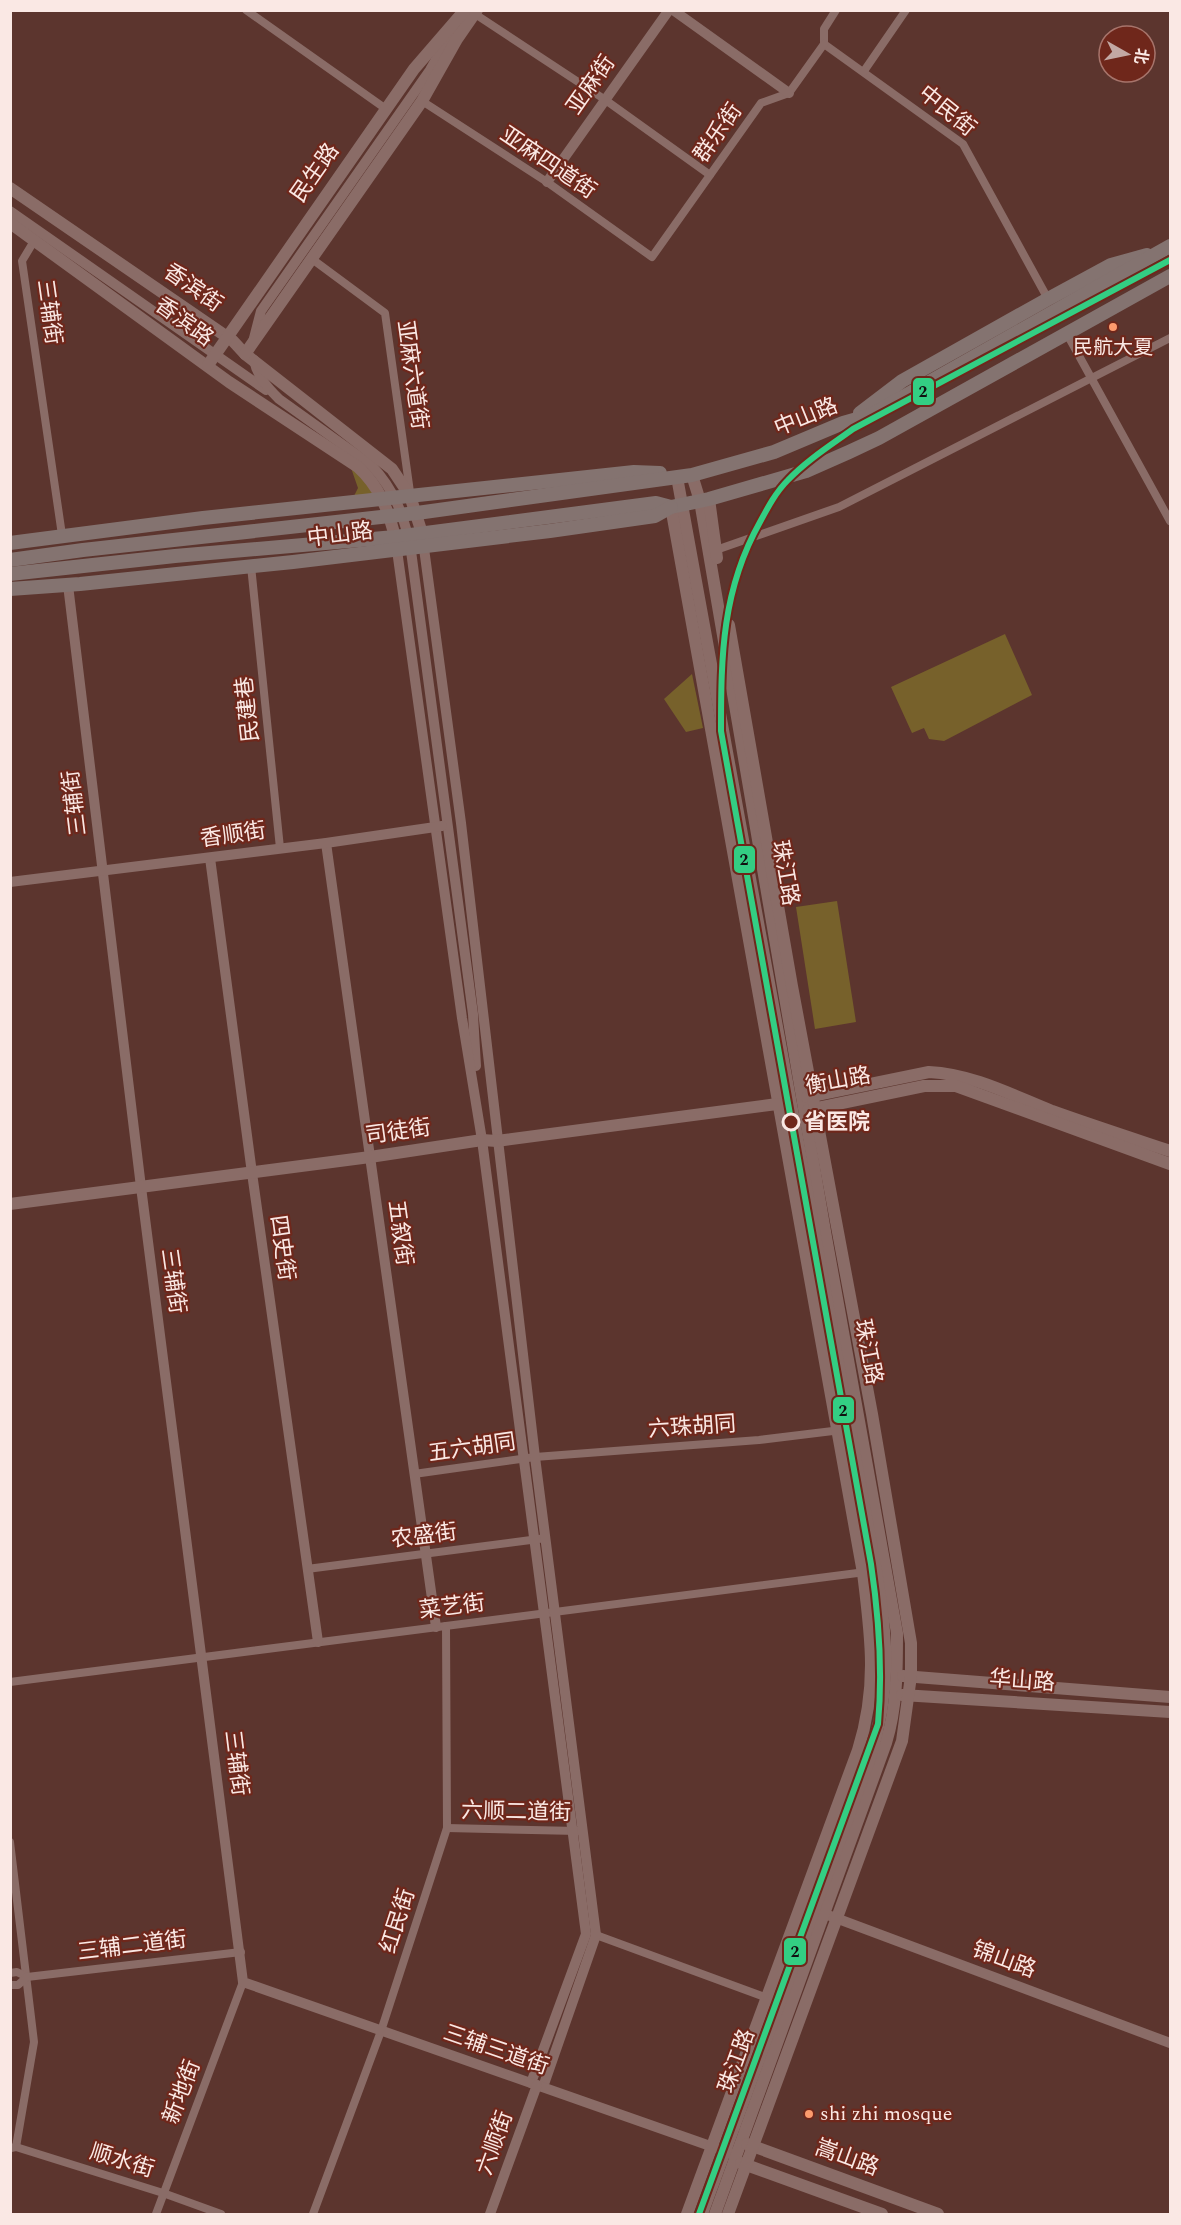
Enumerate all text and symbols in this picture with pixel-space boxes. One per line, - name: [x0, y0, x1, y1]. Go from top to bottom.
- north arrow: [1097, 24, 1157, 84]
- text: 北: [1128, 46, 1154, 66]
- street label: 亚麻街: [559, 48, 623, 122]
- street label: 中民街: [911, 77, 983, 145]
- street label: 群乐街: [686, 96, 750, 170]
- street label: 亚麻四道街: [493, 119, 603, 207]
- street label: 民生路: [283, 136, 347, 210]
- street label: 香滨街: [156, 256, 230, 320]
- street label: 三辅街: [28, 277, 70, 347]
- street label: 香滨路: [148, 289, 220, 355]
- street label: 亚麻六道街: [388, 318, 436, 432]
- marker: 民航大夏: [1107, 321, 1119, 333]
- place label: 民航大夏: [1073, 333, 1153, 363]
- line badge: 2: [912, 377, 935, 406]
- text: 2: [919, 380, 928, 404]
- street label: 中山路: [769, 389, 843, 445]
- street label: 中山路: [305, 515, 375, 555]
- street label: 民建巷: [228, 674, 268, 744]
- street label: 三辅街: [55, 768, 95, 838]
- street label: 香顺街: [198, 814, 268, 856]
- street label: 珠江路: [763, 838, 807, 908]
- line badge: 2: [733, 845, 756, 874]
- text: 2: [740, 848, 749, 872]
- street label: 衡山路: [803, 1059, 873, 1103]
- place label: 省医院: [804, 1106, 870, 1139]
- street label: 司徒街: [363, 1111, 433, 1153]
- marker: 省医院: [782, 1113, 800, 1131]
- street label: 五叙街: [379, 1198, 421, 1268]
- street label: 四史街: [261, 1213, 303, 1283]
- street label: 三辅街: [152, 1246, 194, 1316]
- street label: 珠江路: [846, 1316, 890, 1388]
- line badge: 2: [832, 1396, 855, 1424]
- text: 2: [839, 1399, 848, 1423]
- street label: 六珠胡同: [647, 1407, 737, 1447]
- street label: 五六胡同: [426, 1426, 518, 1470]
- street label: 农盛街: [389, 1516, 459, 1556]
- street label: 菜艺街: [417, 1587, 487, 1627]
- street label: 华山路: [988, 1662, 1056, 1700]
- street label: 三辅街: [216, 1728, 256, 1798]
- street label: 六顺二道街: [461, 1795, 571, 1829]
- street label: 红民街: [372, 1885, 424, 1957]
- street label: 三辅二道街: [75, 1923, 189, 1969]
- street label: 锦山路: [967, 1933, 1041, 1987]
- line badge: 2: [783, 1937, 807, 1966]
- text: 2: [791, 1940, 800, 1964]
- street label: 三辅三道街: [439, 2016, 553, 2084]
- street label: 珠江路: [710, 2024, 764, 2098]
- street label: 新地街: [155, 2055, 209, 2129]
- place label: shi zhi mosque: [820, 2099, 952, 2129]
- street label: 六顺街: [468, 2106, 522, 2180]
- marker: shi zhi mosque: [803, 2108, 815, 2120]
- street label: 嵩山路: [810, 2131, 884, 2185]
- street label: 顺水街: [86, 2136, 158, 2186]

